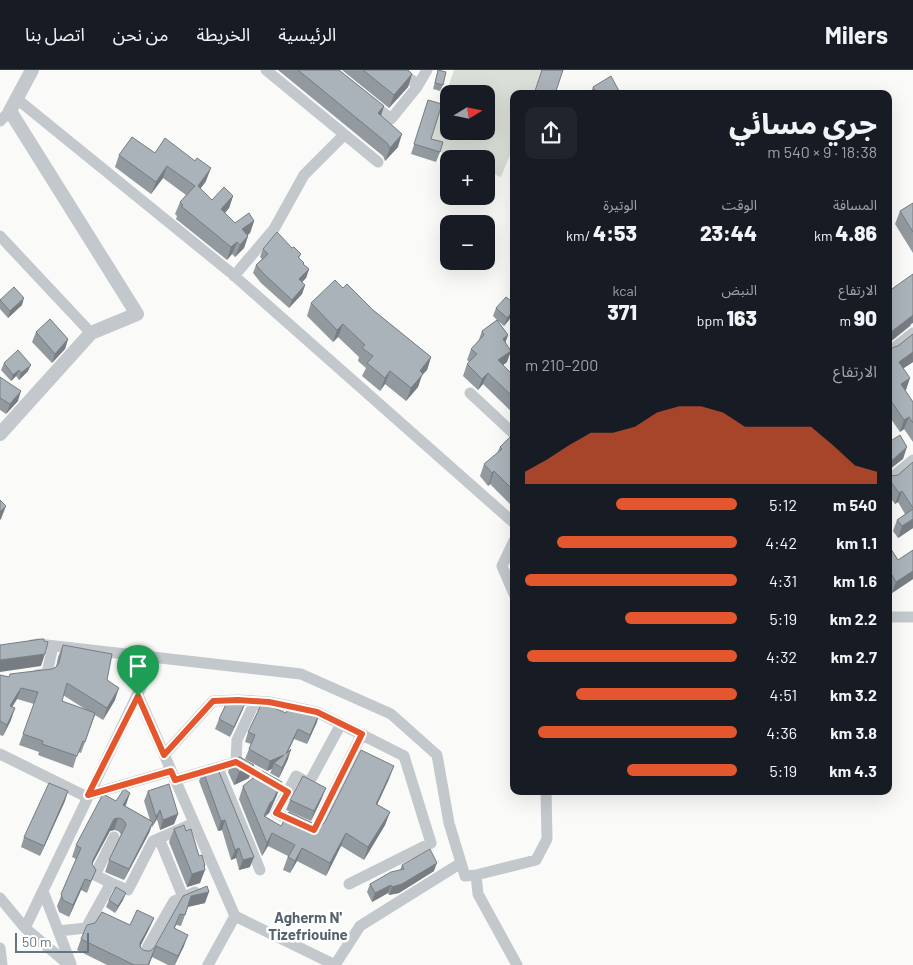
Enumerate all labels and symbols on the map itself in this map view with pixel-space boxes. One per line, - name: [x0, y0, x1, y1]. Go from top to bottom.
- north arrow: [440, 85, 495, 140]
- pin: [117, 645, 159, 696]
- district label: Agherm N' Tizefriouine: [268, 908, 348, 943]
- scale bar: [15, 930, 89, 953]

